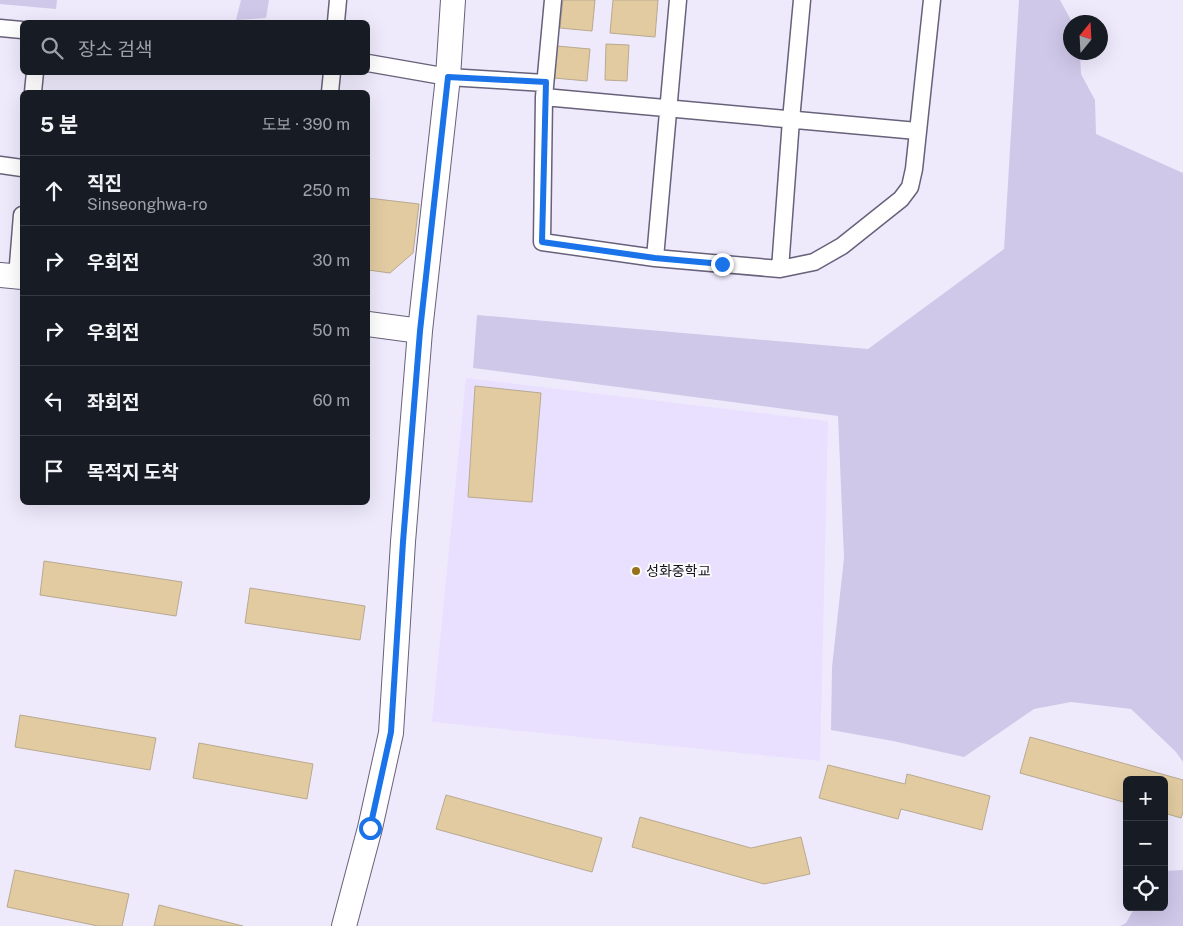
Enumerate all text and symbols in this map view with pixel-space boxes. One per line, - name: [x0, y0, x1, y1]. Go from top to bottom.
- north arrow: [1063, 15, 1108, 60]
- search box: [20, 20, 370, 75]
- icon: search: [38, 34, 66, 62]
- text: 장소 검색: [78, 38, 153, 60]
- text: 5 분: [40, 112, 78, 137]
- text: 도보 · 390 m: [262, 115, 350, 134]
- text: 직진: [87, 172, 122, 194]
- icon: ahead: [40, 177, 68, 205]
- text: 250 m: [303, 181, 350, 200]
- text: Sinseonghwa-ro: [87, 195, 208, 214]
- icon: right: [40, 247, 68, 275]
- text: 우회전: [87, 251, 139, 273]
- text: 30 m: [313, 251, 350, 270]
- route end: [711, 253, 734, 276]
- icon: right: [40, 317, 68, 345]
- text: 우회전: [87, 321, 139, 343]
- text: 50 m: [312, 321, 350, 340]
- icon: left: [40, 387, 68, 415]
- text: 좌회전: [87, 391, 139, 413]
- text: 60 m: [313, 391, 350, 410]
- icon: arrive: [40, 457, 68, 485]
- text: 목적지 도착: [87, 461, 179, 483]
- place label: 성화중학교: [646, 563, 711, 579]
- marker: 성화중학교: [630, 565, 642, 577]
- map controls: [1123, 776, 1168, 911]
- button: +: [1123, 776, 1168, 821]
- route start: [359, 817, 382, 840]
- button: −: [1123, 821, 1168, 866]
- button: locate: [1123, 866, 1168, 911]

